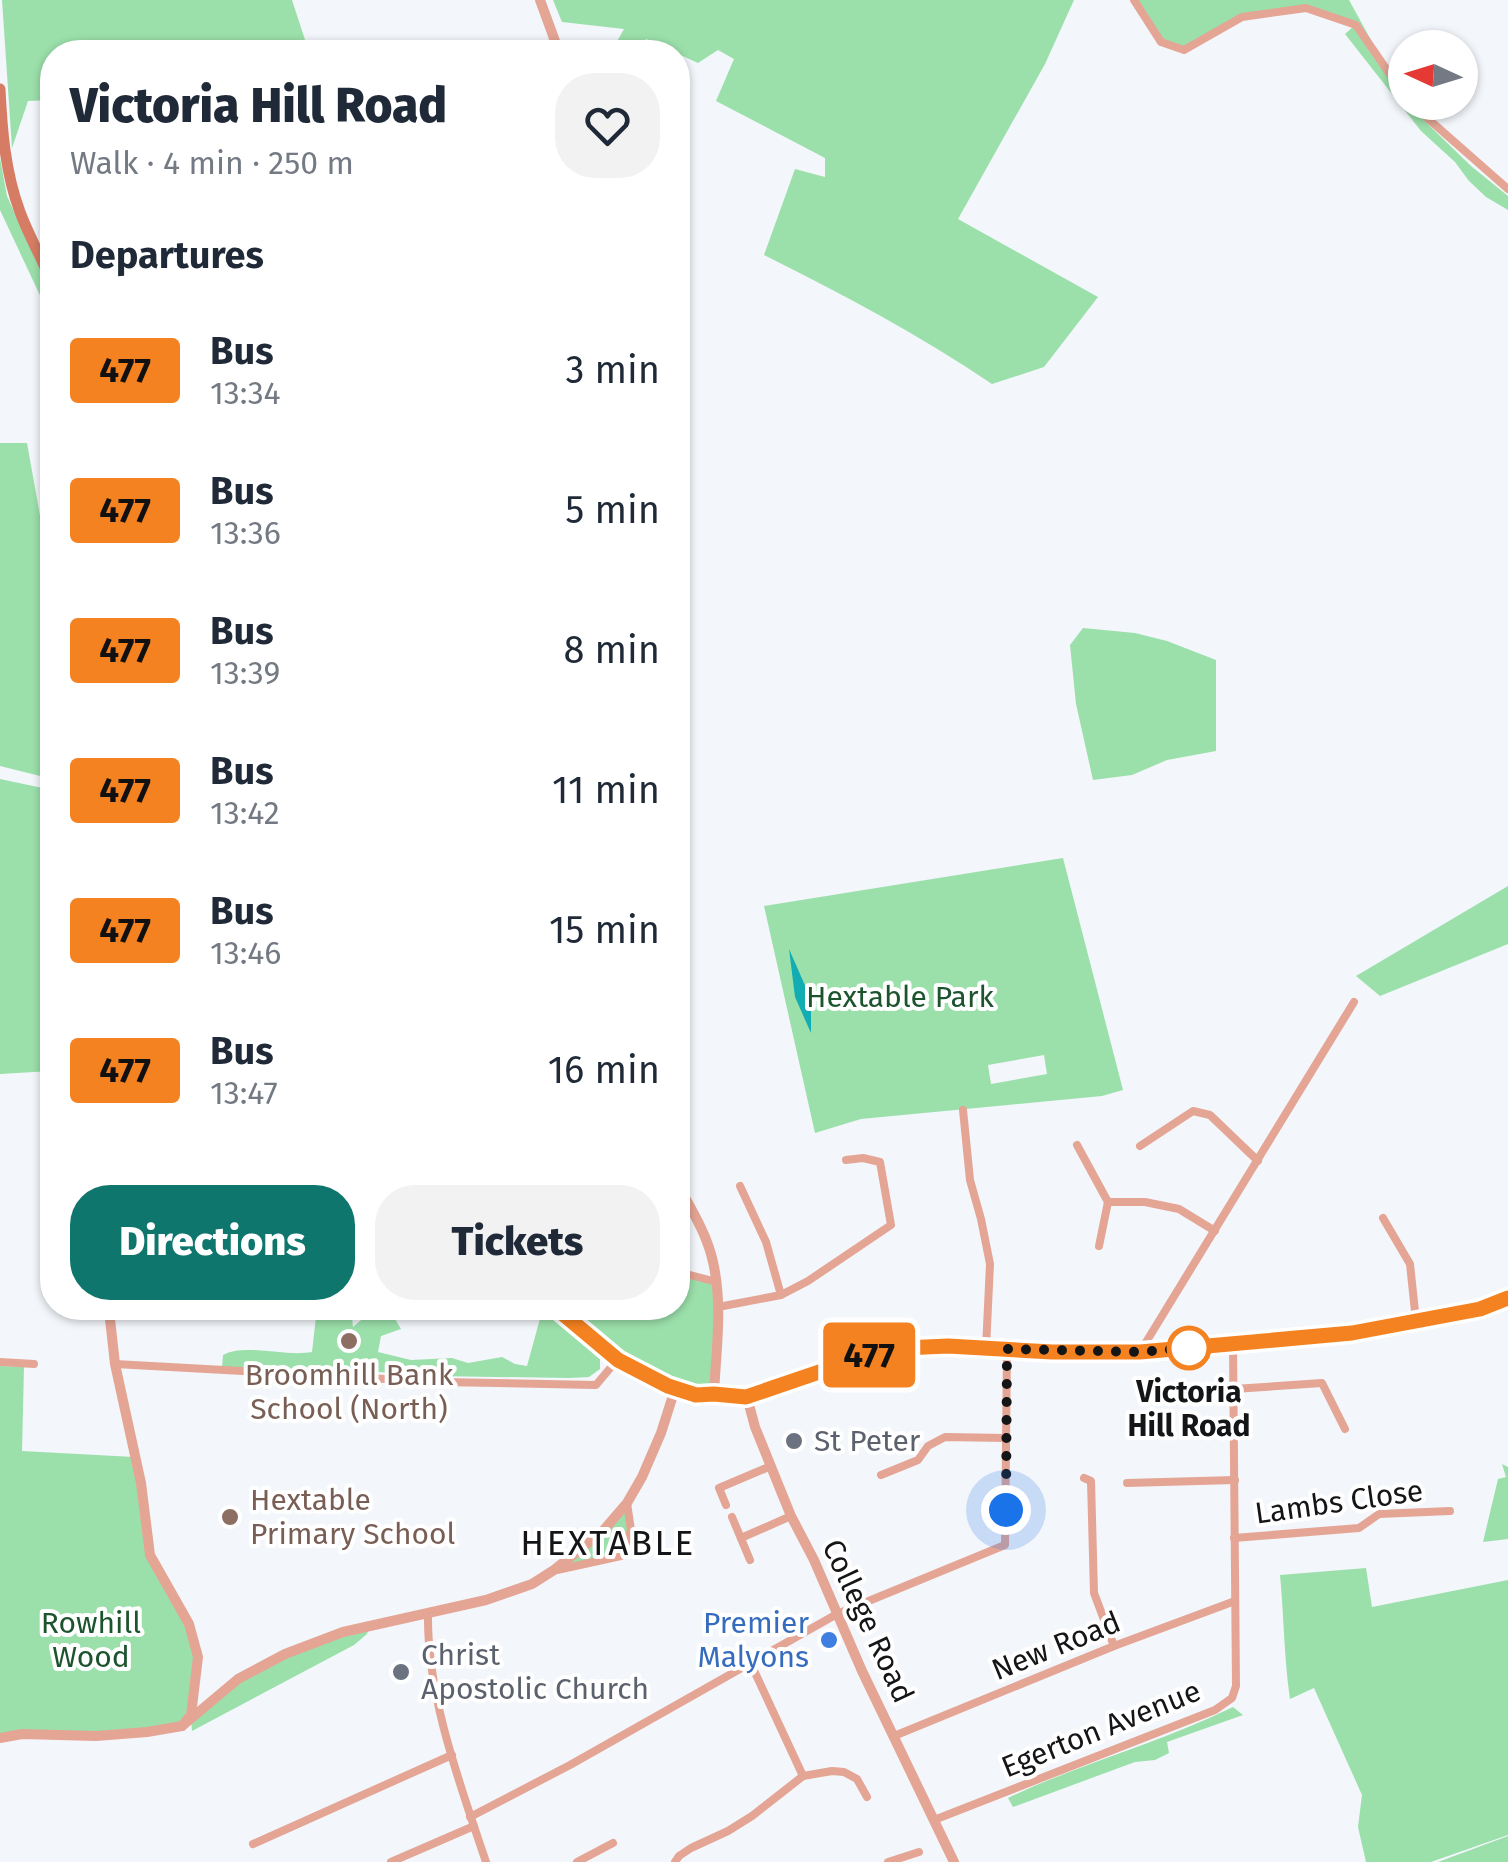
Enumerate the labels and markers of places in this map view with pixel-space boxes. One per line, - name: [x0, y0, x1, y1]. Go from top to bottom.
- marker: Victoria Hill Road: [1168, 1327, 1210, 1369]
- marker: Broomhill Bank School (North): [338, 1330, 360, 1352]
- place label: Broomhill Bank School (North): [245, 1357, 454, 1427]
- place label: Victoria Hill Road: [1127, 1374, 1251, 1444]
- place label: St Peter: [814, 1423, 921, 1459]
- marker: St Peter: [783, 1430, 805, 1452]
- place label: Hextable Primary School: [250, 1482, 455, 1552]
- marker: Hextable Primary School: [219, 1506, 241, 1528]
- place label: Premier Malyons: [697, 1605, 809, 1675]
- marker: Premier Malyons: [818, 1629, 840, 1651]
- place label: Christ Apostolic Church: [421, 1637, 649, 1707]
- marker: Christ Apostolic Church: [390, 1661, 412, 1683]

